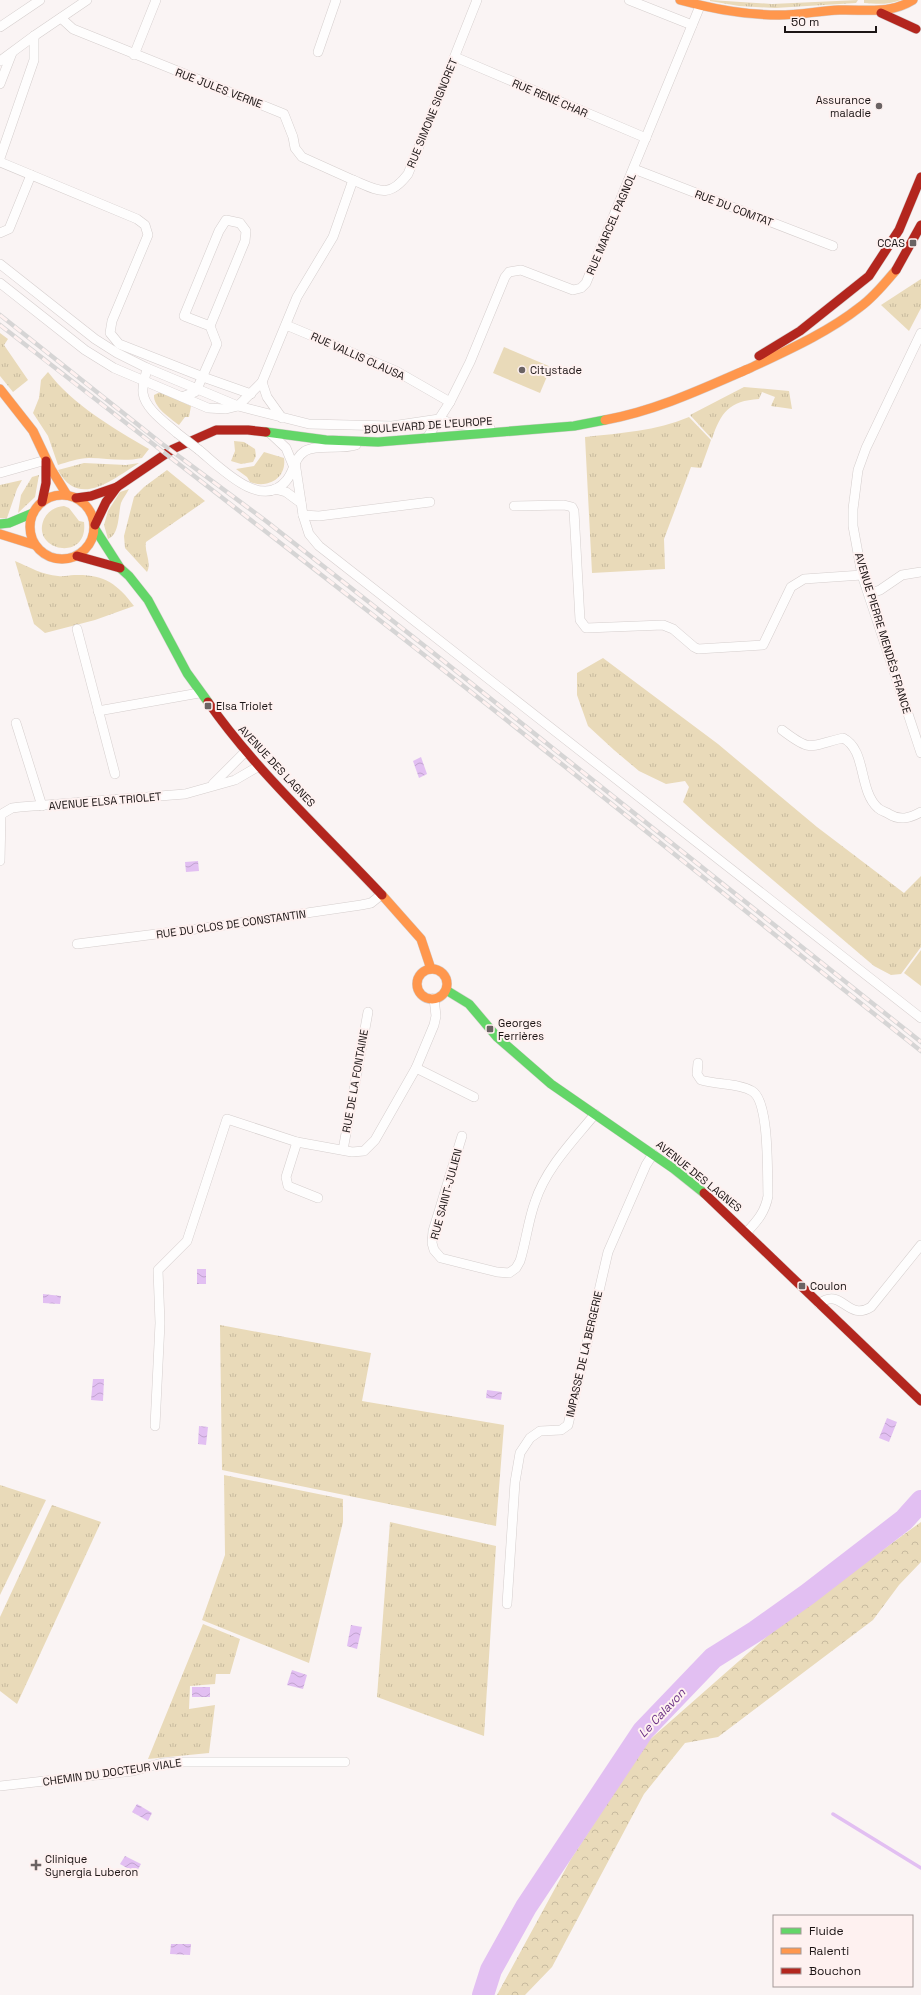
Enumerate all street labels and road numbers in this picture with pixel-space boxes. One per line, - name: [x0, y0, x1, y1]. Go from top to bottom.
- street label: RUE SIMONE SIGNORET: [404, 56, 461, 170]
- street label: RUE JULES VERNE: [173, 65, 265, 111]
- street label: RUE RENÉ CHAR: [510, 76, 590, 120]
- street label: RUE MARCEL PAGNOL: [583, 171, 639, 277]
- street label: RUE DU COMTAT: [693, 187, 776, 230]
- street label: RUE VALLIS CLAUSA: [309, 329, 407, 383]
- street label: BOULEVARD DE L'EUROPE: [363, 414, 493, 436]
- street label: AVENUE PIERRE MENDÈS FRANCE: [852, 551, 914, 715]
- street label: AVENUE DES LAGNES: [236, 722, 319, 810]
- street label: AVENUE ELSA TRIOLET: [48, 789, 163, 813]
- street label: RUE DU CLOS DE CONSTANTIN: [155, 907, 307, 941]
- street label: RUE DE LA FONTAINE: [339, 1028, 371, 1134]
- street label: AVENUE DES LAGNES: [653, 1137, 745, 1215]
- street label: RUE SAINT-JULIEN: [427, 1147, 465, 1241]
- street label: IMPASSE DE LA BERGERIE: [563, 1289, 605, 1419]
- street label: CHEMIN DU DOCTEUR VIALE: [42, 1755, 182, 1789]

